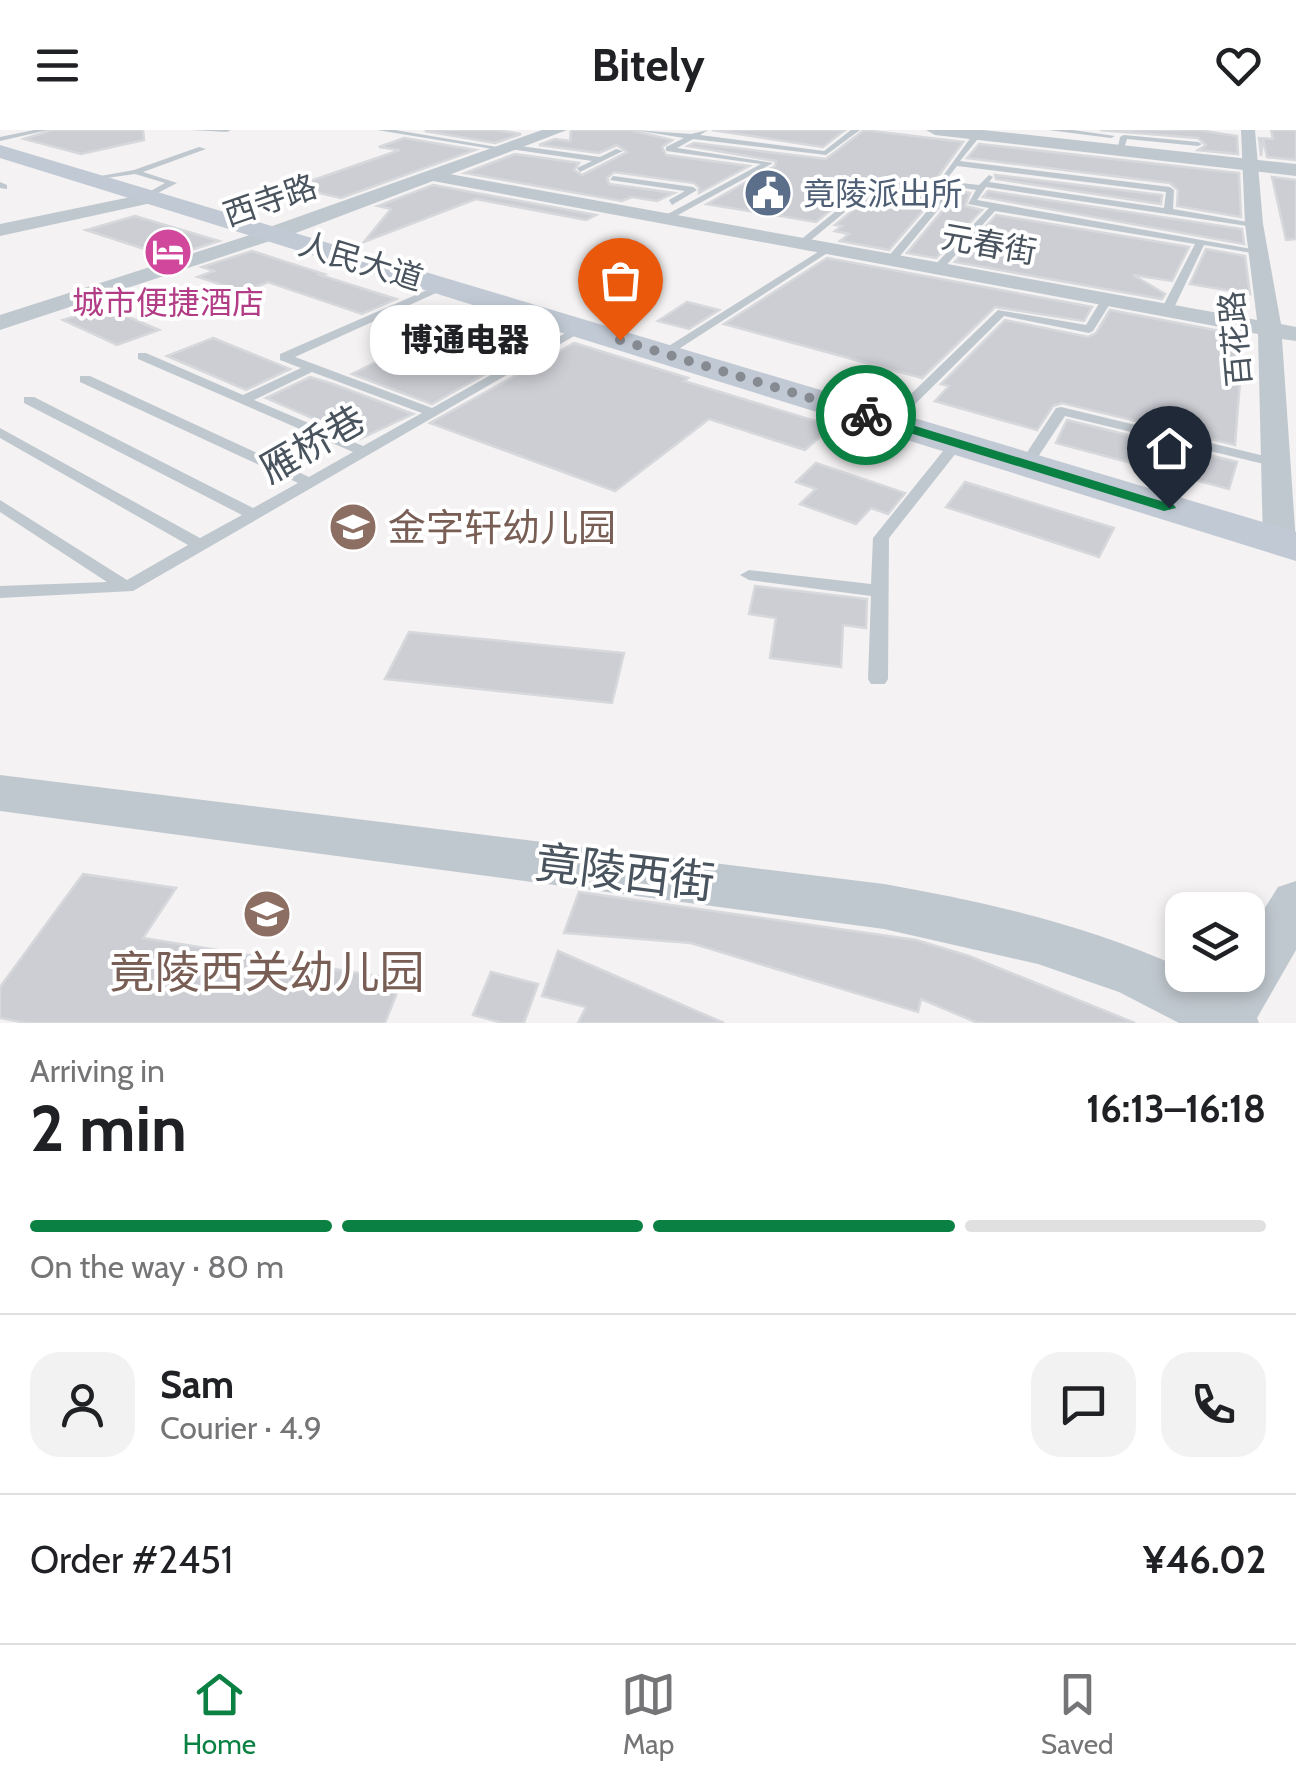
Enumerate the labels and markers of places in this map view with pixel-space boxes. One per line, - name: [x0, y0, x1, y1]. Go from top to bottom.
- public building icon: 竟陵派出所: [742, 167, 794, 219]
- place label: 竟陵派出所: [803, 174, 963, 213]
- hotel icon: 城市便捷酒店: [142, 226, 194, 278]
- pin: [578, 238, 663, 341]
- place label: 城市便捷酒店: [72, 283, 264, 322]
- callout: 博通电器: [370, 305, 560, 375]
- pin: [1127, 406, 1212, 509]
- school or university icon: 金字轩幼儿园: [327, 501, 379, 553]
- place label: 金字轩幼儿园: [388, 504, 616, 551]
- school or university icon: 竟陵西关幼儿园: [241, 888, 293, 940]
- place label: 竟陵西关幼儿园: [109, 945, 425, 999]

